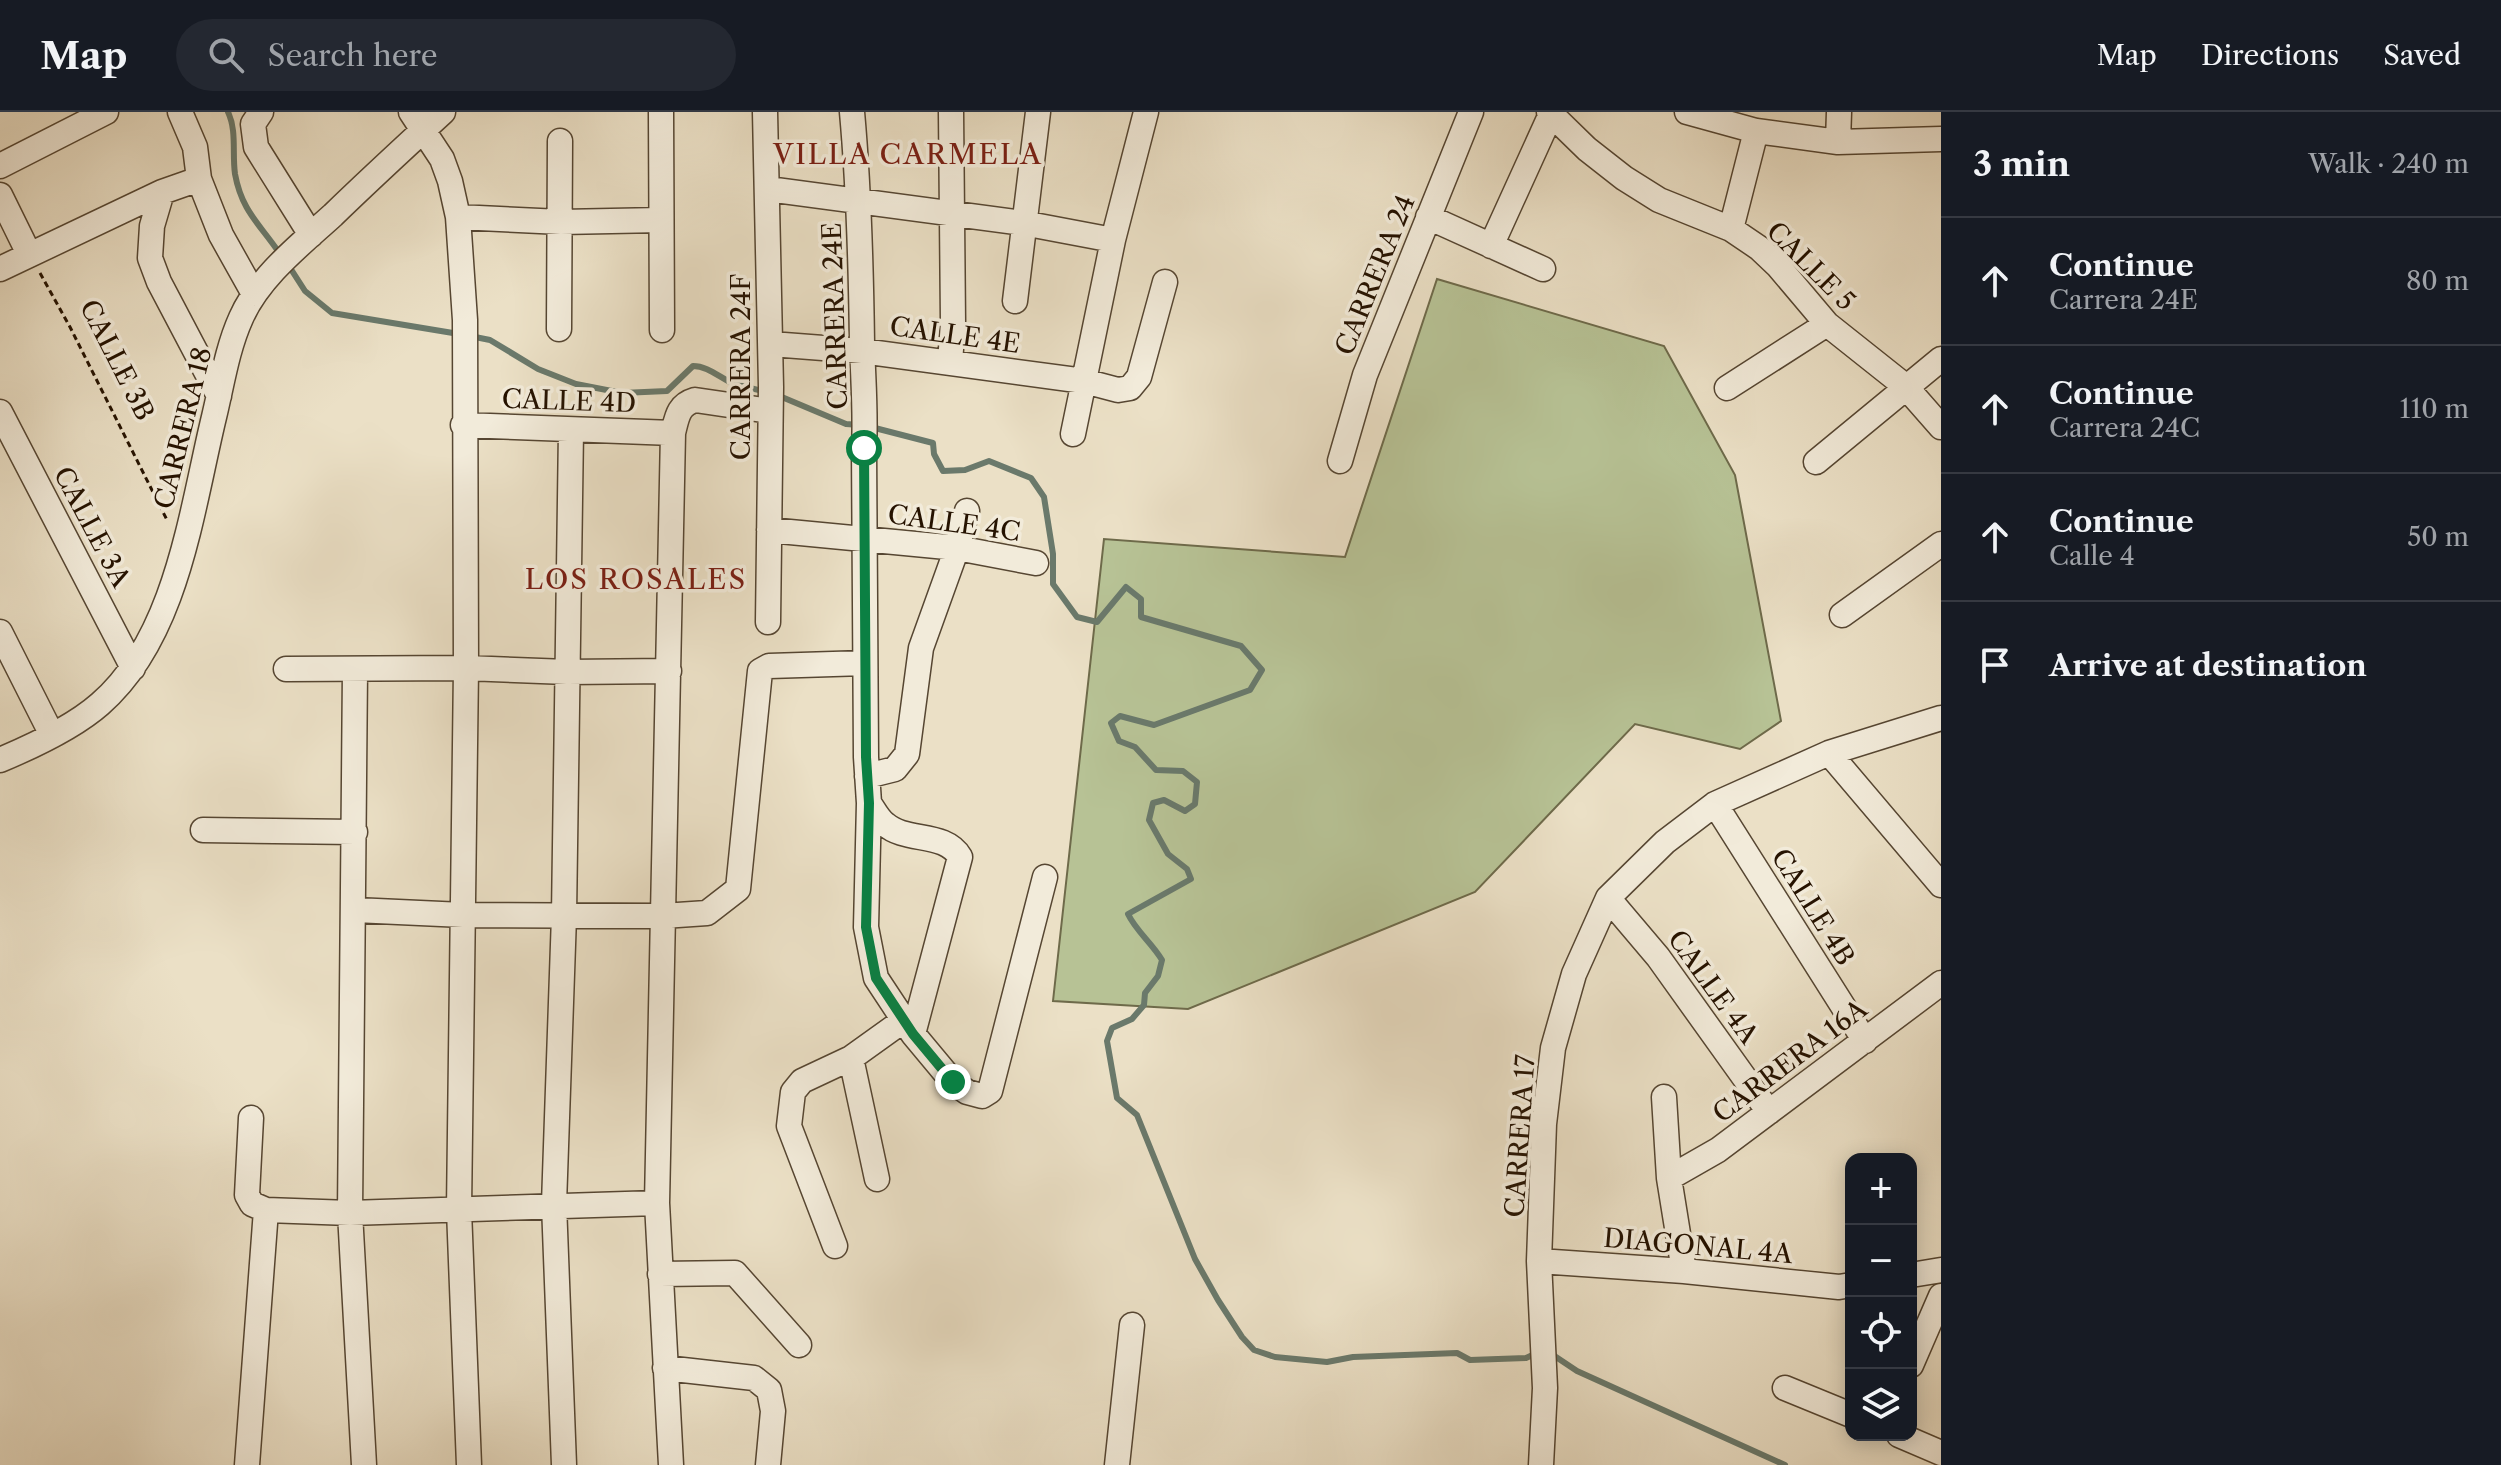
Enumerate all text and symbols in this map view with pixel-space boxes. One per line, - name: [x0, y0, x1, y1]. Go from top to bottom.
- search box: [176, 19, 736, 91]
- text: Map: [40, 32, 128, 79]
- icon: search: [204, 33, 248, 77]
- text: Search here: [268, 37, 438, 74]
- text: Map: [2097, 38, 2157, 72]
- text: Directions: [2201, 38, 2339, 72]
- text: Saved: [2383, 38, 2461, 72]
- district label: VILLA CARMELA: [772, 137, 1043, 171]
- text: 3 min: [1973, 143, 2070, 185]
- text: Walk · 240 m: [2308, 148, 2469, 180]
- street label: CARRERA 24: [1328, 190, 1422, 360]
- street label: CALLE 5: [1760, 215, 1862, 317]
- street label: CARRERA 24E: [816, 222, 854, 410]
- text: Continue: [2049, 247, 2194, 284]
- icon: ahead: [1973, 259, 2017, 303]
- text: 80 m: [2406, 265, 2469, 297]
- street label: CARRERA 24F: [725, 274, 757, 460]
- text: Carrera 24E: [2049, 284, 2198, 316]
- street label: CALLE 3B: [73, 295, 161, 425]
- street label: CALLE 4E: [888, 310, 1022, 360]
- street label: CARRERA 18: [147, 344, 219, 512]
- text: Continue: [2049, 375, 2194, 412]
- street label: CALLE 4D: [501, 383, 637, 419]
- icon: ahead: [1973, 387, 2017, 431]
- text: 110 m: [2400, 393, 2469, 425]
- text: Carrera 24C: [2049, 412, 2200, 444]
- route start: [846, 430, 882, 466]
- street label: CALLE 3A: [47, 461, 137, 593]
- street label: CALLE 4C: [886, 498, 1022, 548]
- text: Continue: [2049, 503, 2194, 540]
- icon: ahead: [1973, 515, 2017, 559]
- text: 50 m: [2407, 521, 2469, 553]
- text: Calle 4: [2049, 540, 2135, 572]
- district label: LOS ROSALES: [525, 562, 747, 596]
- icon: arrive: [1973, 643, 2017, 687]
- text: Arrive at destination: [2049, 647, 2367, 684]
- street label: CALLE 4B: [1765, 843, 1861, 971]
- street label: CALLE 4A: [1661, 924, 1765, 1051]
- street label: CARRERA 16A: [1707, 992, 1874, 1129]
- street label: CARRERA 17: [1498, 1053, 1542, 1219]
- route end: [935, 1064, 971, 1100]
- map controls: [1845, 1153, 1917, 1441]
- button: +: [1845, 1153, 1917, 1225]
- street label: DIAGONAL 4A: [1602, 1222, 1795, 1270]
- button: −: [1845, 1225, 1917, 1297]
- button: locate: [1845, 1297, 1917, 1369]
- button: layers: [1845, 1369, 1917, 1441]

